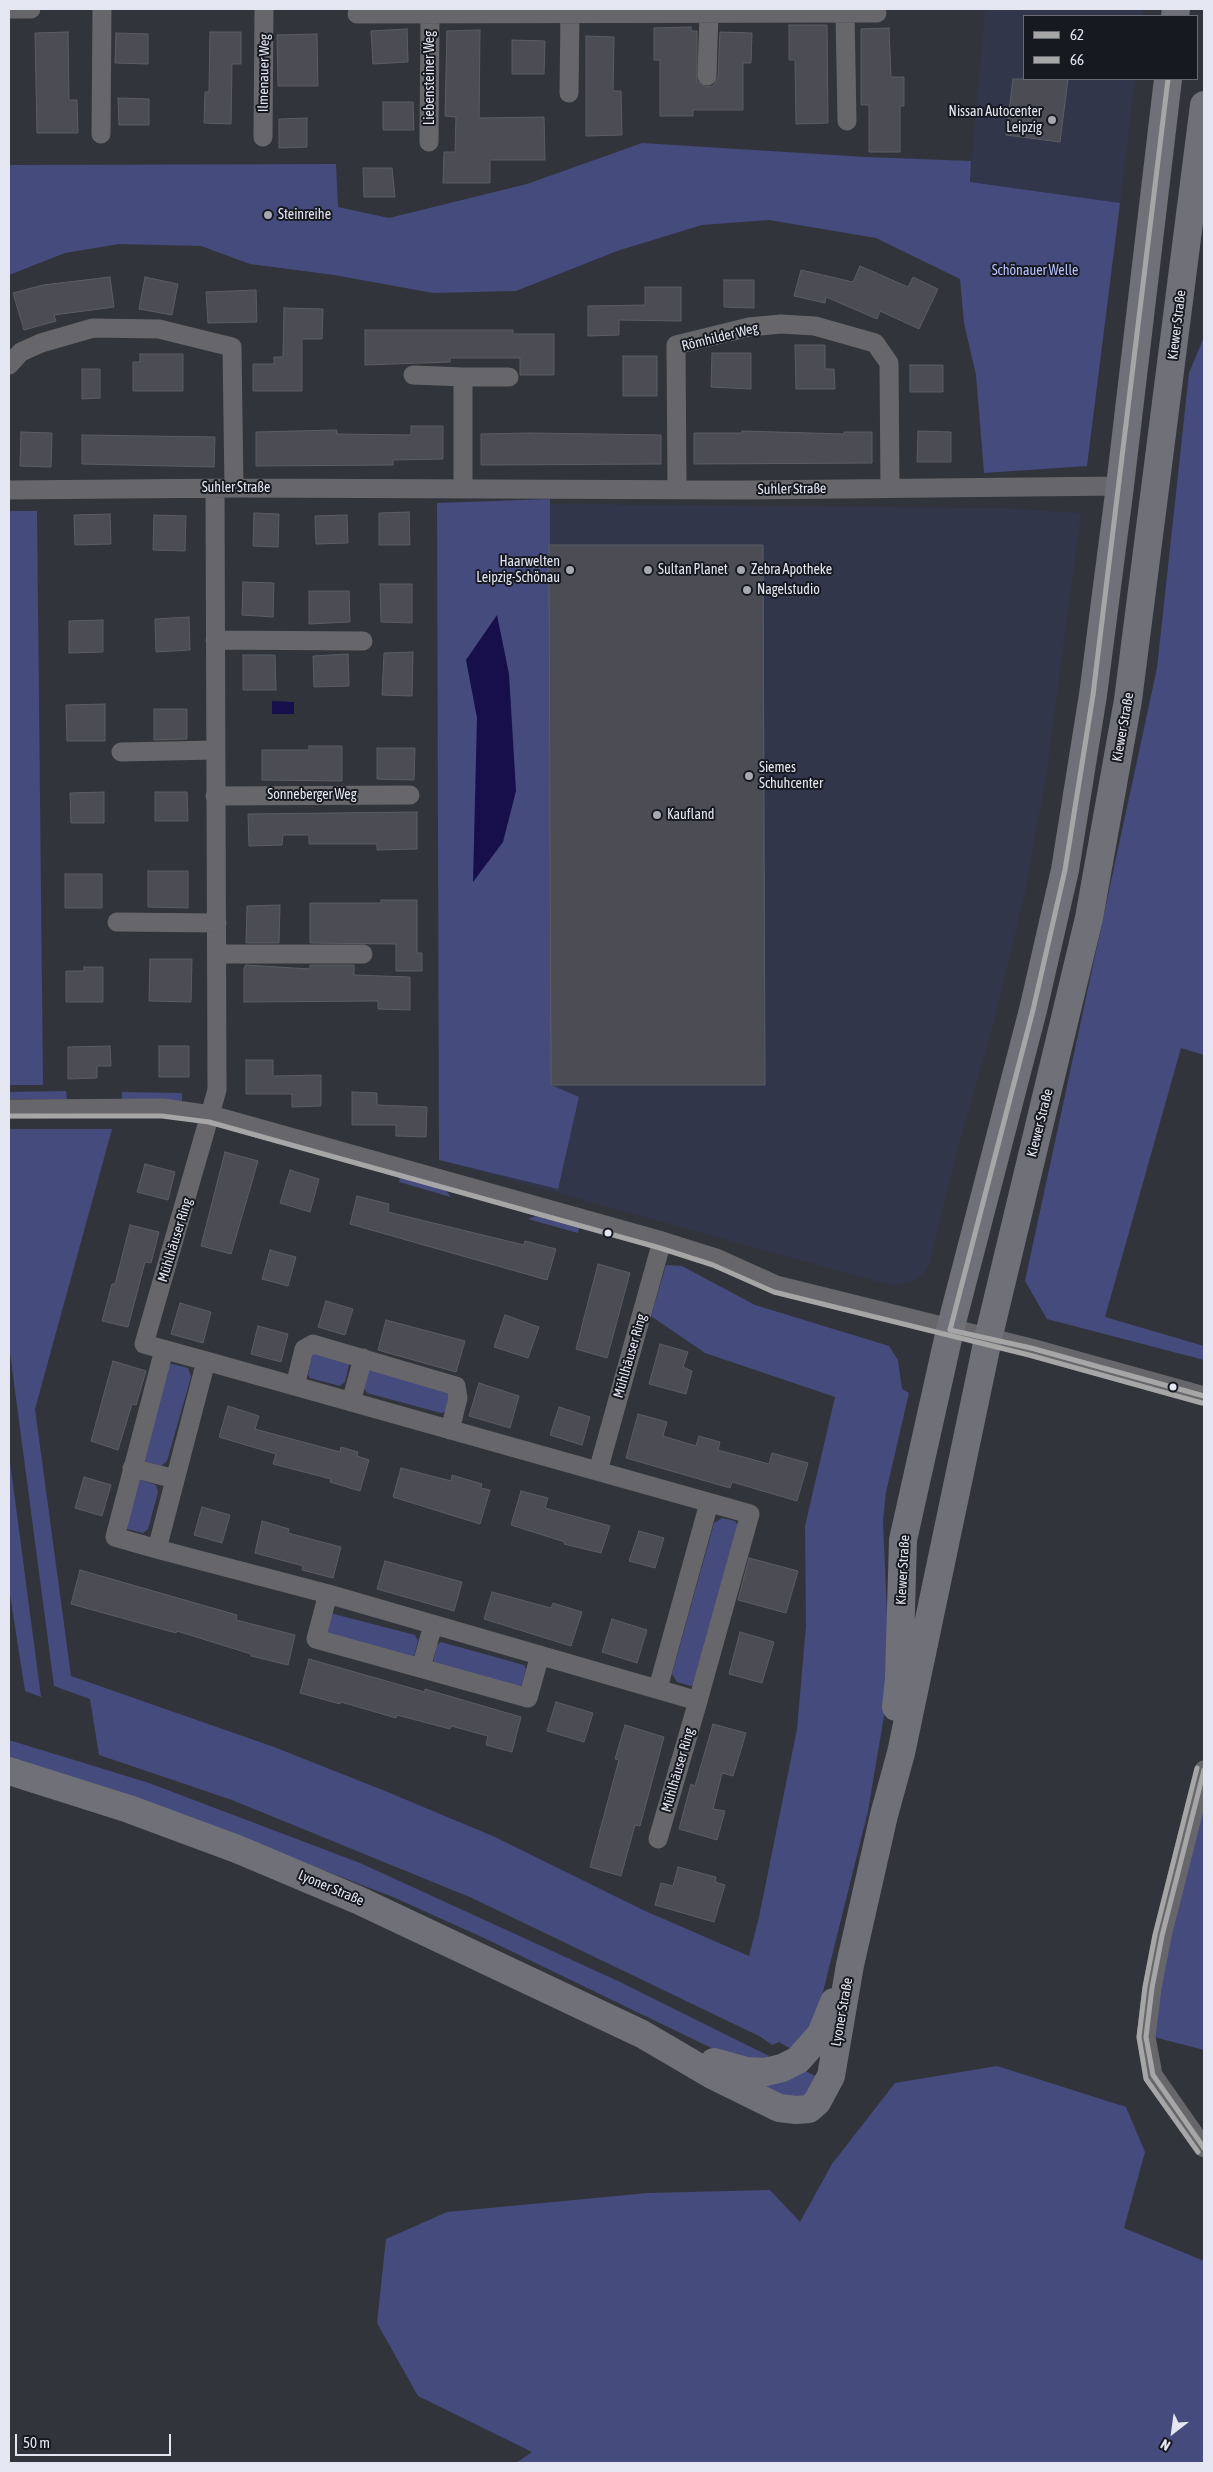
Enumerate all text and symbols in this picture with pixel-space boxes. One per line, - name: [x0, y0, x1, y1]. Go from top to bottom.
- legend: [1023, 15, 1198, 80]
- text: 62: [1070, 26, 1084, 43]
- street label: Liebensteiner Weg: [422, 31, 438, 125]
- street label: Ilmenauer Weg: [255, 34, 273, 112]
- text: 66: [1070, 51, 1084, 68]
- place label: Nissan Autocenter Leipzig: [949, 104, 1042, 136]
- marker: Nissan Autocenter Leipzig: [1046, 114, 1058, 126]
- place label: Steinreihe: [278, 207, 331, 223]
- marker: Steinreihe: [262, 209, 274, 221]
- park label: Schönauer Welle: [992, 263, 1078, 279]
- street label: Kiewer Straße: [1164, 289, 1190, 361]
- street label: Römhilder Weg: [680, 319, 760, 355]
- street label: Suhler Straße: [202, 480, 270, 496]
- street label: Suhler Straße: [758, 480, 826, 498]
- place label: Haarwelten Leipzig-Schönau: [476, 554, 560, 586]
- place label: Sultan Planet: [658, 562, 728, 578]
- place label: Zebra Apotheke: [751, 562, 832, 578]
- marker: Haarwelten Leipzig-Schönau: [564, 564, 576, 576]
- marker: Sultan Planet: [642, 564, 654, 576]
- marker: Zebra Apotheke: [735, 564, 747, 576]
- place label: Nagelstudio: [757, 582, 820, 598]
- marker: Nagelstudio: [741, 584, 753, 596]
- street label: Kiewer Straße: [1109, 691, 1137, 763]
- place label: Siemes Schuhcenter: [759, 760, 823, 792]
- marker: Siemes Schuhcenter: [743, 770, 755, 782]
- street label: Sonneberger Weg: [267, 787, 357, 803]
- place label: Kaufland: [667, 807, 714, 823]
- marker: Kaufland: [651, 809, 663, 821]
- street label: Kiewer Straße: [1023, 1087, 1057, 1159]
- street label: Mühlhäuser Ring: [154, 1196, 196, 1284]
- unlabelled marker: [603, 1228, 613, 1238]
- street label: Mühlhäuser Ring: [610, 1312, 650, 1400]
- unlabelled marker: [1168, 1382, 1178, 1392]
- street label: Kiewer Straße: [893, 1535, 913, 1605]
- street label: Mühlhäuser Ring: [658, 1726, 698, 1814]
- street label: Lyoner Straße: [296, 1867, 366, 1909]
- street label: Lyoner Straße: [828, 1976, 856, 2048]
- north arrow: [1148, 2407, 1198, 2457]
- scale bar: [18, 2424, 174, 2456]
- text: 50 m: [23, 2434, 50, 2451]
- text: N: [1158, 2436, 1173, 2454]

